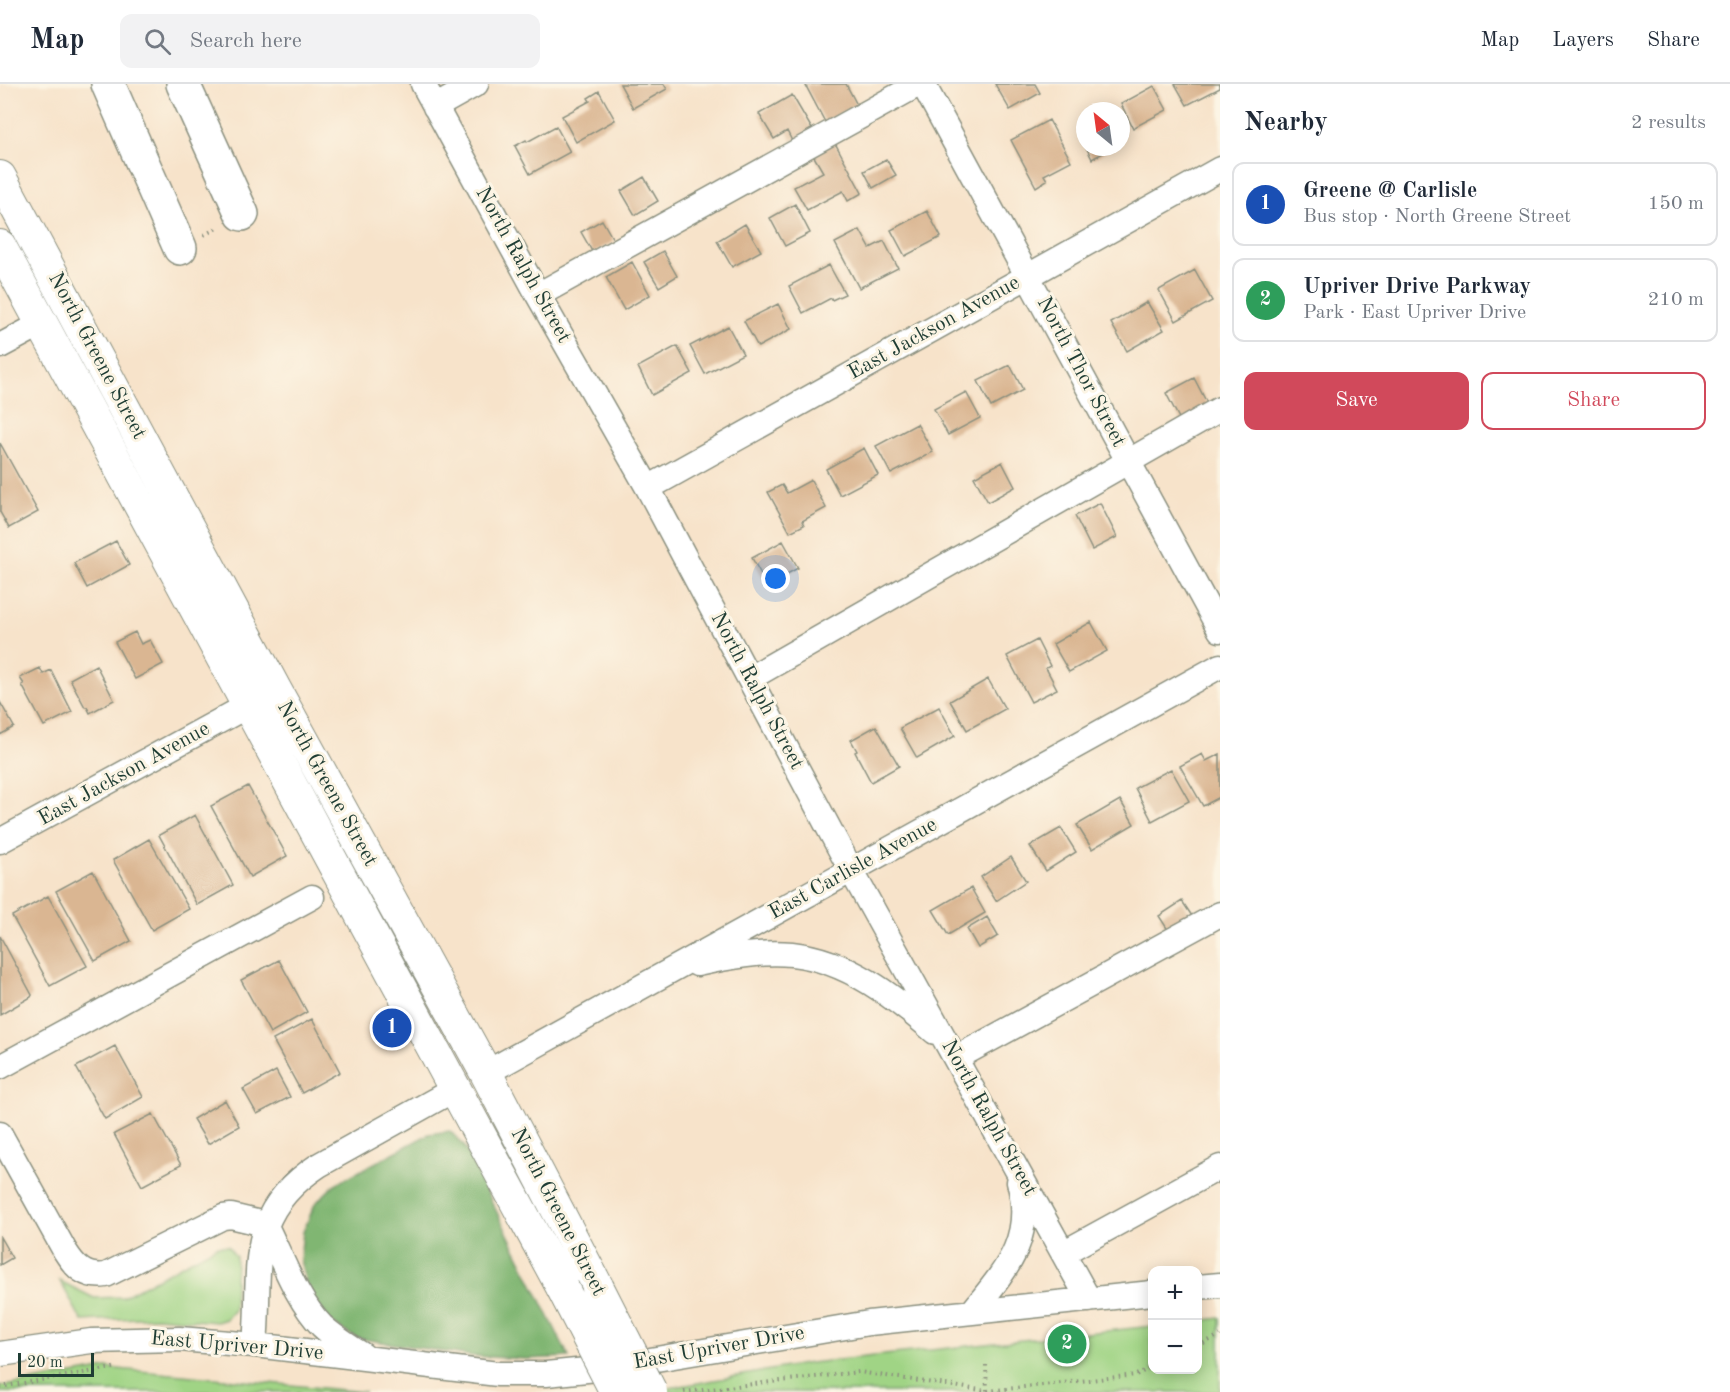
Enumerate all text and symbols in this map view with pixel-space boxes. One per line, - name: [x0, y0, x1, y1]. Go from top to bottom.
- search box: [120, 14, 540, 68]
- icon: search: [141, 25, 174, 58]
- text: Map: [30, 27, 84, 55]
- text: Search here: [189, 30, 302, 52]
- text: Map: [1480, 30, 1519, 51]
- text: Layers: [1552, 30, 1614, 51]
- text: Share: [1647, 30, 1700, 51]
- north arrow: [1076, 102, 1130, 156]
- text: Nearby: [1244, 110, 1328, 136]
- text: 2 results: [1631, 113, 1706, 133]
- text: Greene @ Carlisle: [1303, 180, 1477, 202]
- street label: North Ralph Street: [471, 183, 575, 347]
- text: 1: [1260, 194, 1271, 214]
- text: 150 m: [1648, 194, 1704, 214]
- text: Bus stop · North Greene Street: [1303, 207, 1571, 227]
- street label: North Greene Street: [44, 269, 150, 443]
- street label: East Jackson Avenue: [845, 272, 1023, 384]
- text: Upriver Drive Parkway: [1303, 276, 1531, 298]
- text: 2: [1260, 290, 1271, 310]
- text: 210 m: [1648, 290, 1704, 310]
- street label: North Thor Street: [1033, 293, 1129, 451]
- text: Park · East Upriver Drive: [1303, 303, 1526, 323]
- button: Save: [1244, 372, 1469, 430]
- button: Share: [1481, 372, 1706, 430]
- your location: [761, 564, 790, 593]
- street label: North Ralph Street: [707, 609, 807, 773]
- street label: North Greene Street: [273, 698, 381, 870]
- street label: East Jackson Avenue: [35, 718, 213, 830]
- street label: East Carlisle Avenue: [765, 814, 941, 924]
- pin: 1: [372, 1006, 412, 1050]
- street label: North Ralph Street: [937, 1036, 1041, 1200]
- street label: North Greene Street: [507, 1125, 609, 1299]
- map controls: [1148, 1266, 1202, 1374]
- button: +: [1148, 1266, 1202, 1320]
- button: −: [1148, 1320, 1202, 1374]
- pin: 2: [1048, 1322, 1086, 1366]
- street label: East Upriver Drive: [632, 1323, 806, 1373]
- street label: East Upriver Drive: [150, 1328, 324, 1364]
- scale bar: [18, 1350, 94, 1378]
- text: 20 m: [27, 1355, 63, 1371]

